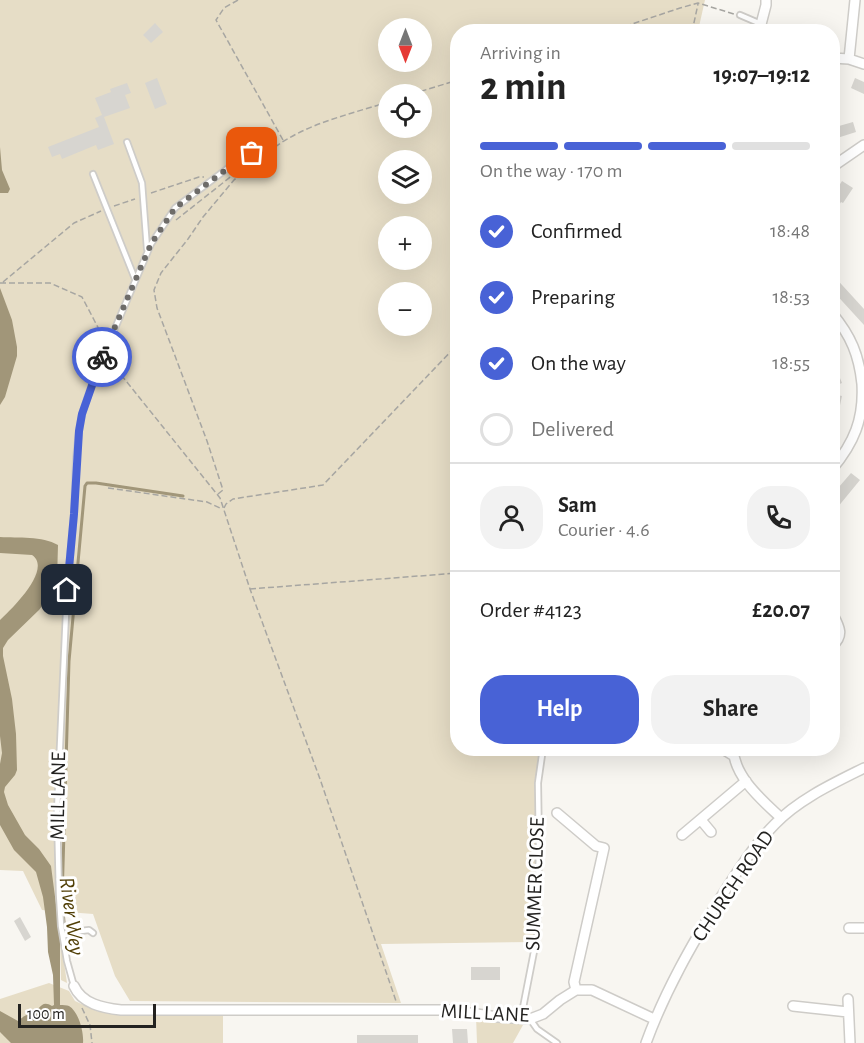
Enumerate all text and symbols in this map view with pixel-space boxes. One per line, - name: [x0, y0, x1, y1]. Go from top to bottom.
- north arrow: [378, 18, 432, 72]
- map controls: [378, 18, 432, 336]
- text: Arriving in: [480, 43, 561, 63]
- text: 19:07–19:12: [713, 64, 810, 86]
- text: 2 min: [480, 68, 567, 107]
- button: locate: [378, 84, 432, 138]
- pin: [226, 127, 277, 178]
- icon: bag: [235, 136, 268, 169]
- button: layers: [378, 150, 432, 204]
- text: On the way · 170 m: [480, 161, 623, 181]
- icon: check: [480, 215, 513, 248]
- button: +: [378, 216, 432, 270]
- text: Confirmed: [531, 220, 622, 242]
- text: 18:48: [770, 221, 810, 241]
- icon: check: [480, 281, 513, 314]
- button: −: [378, 282, 432, 336]
- text: Preparing: [531, 286, 615, 308]
- text: 18:53: [772, 287, 810, 307]
- courier: [72, 327, 132, 387]
- icon: bike: [86, 341, 119, 374]
- icon: check: [480, 347, 513, 380]
- text: On the way: [531, 352, 626, 374]
- text: 18:55: [772, 353, 810, 373]
- text: Delivered: [531, 418, 614, 440]
- button: person: [480, 486, 543, 549]
- button: phone: [747, 486, 810, 549]
- text: Sam: [558, 494, 597, 516]
- text: Courier · 4.6: [558, 520, 650, 540]
- pin: [41, 564, 92, 615]
- icon: home: [50, 573, 83, 606]
- text: Order #4123: [480, 599, 582, 621]
- text: £20.07: [752, 599, 810, 621]
- button: Help: [480, 675, 639, 744]
- button: Share: [651, 675, 810, 744]
- street label: MILL LANE: [47, 752, 69, 840]
- street label: SUMMER CLOSE: [522, 817, 548, 951]
- street label: CHURCH ROAD: [688, 827, 778, 945]
- water label: River Wey: [56, 876, 88, 956]
- street label: MILL LANE: [440, 1000, 530, 1026]
- scale bar: [18, 1001, 156, 1028]
- text: 100 m: [27, 1006, 65, 1022]

